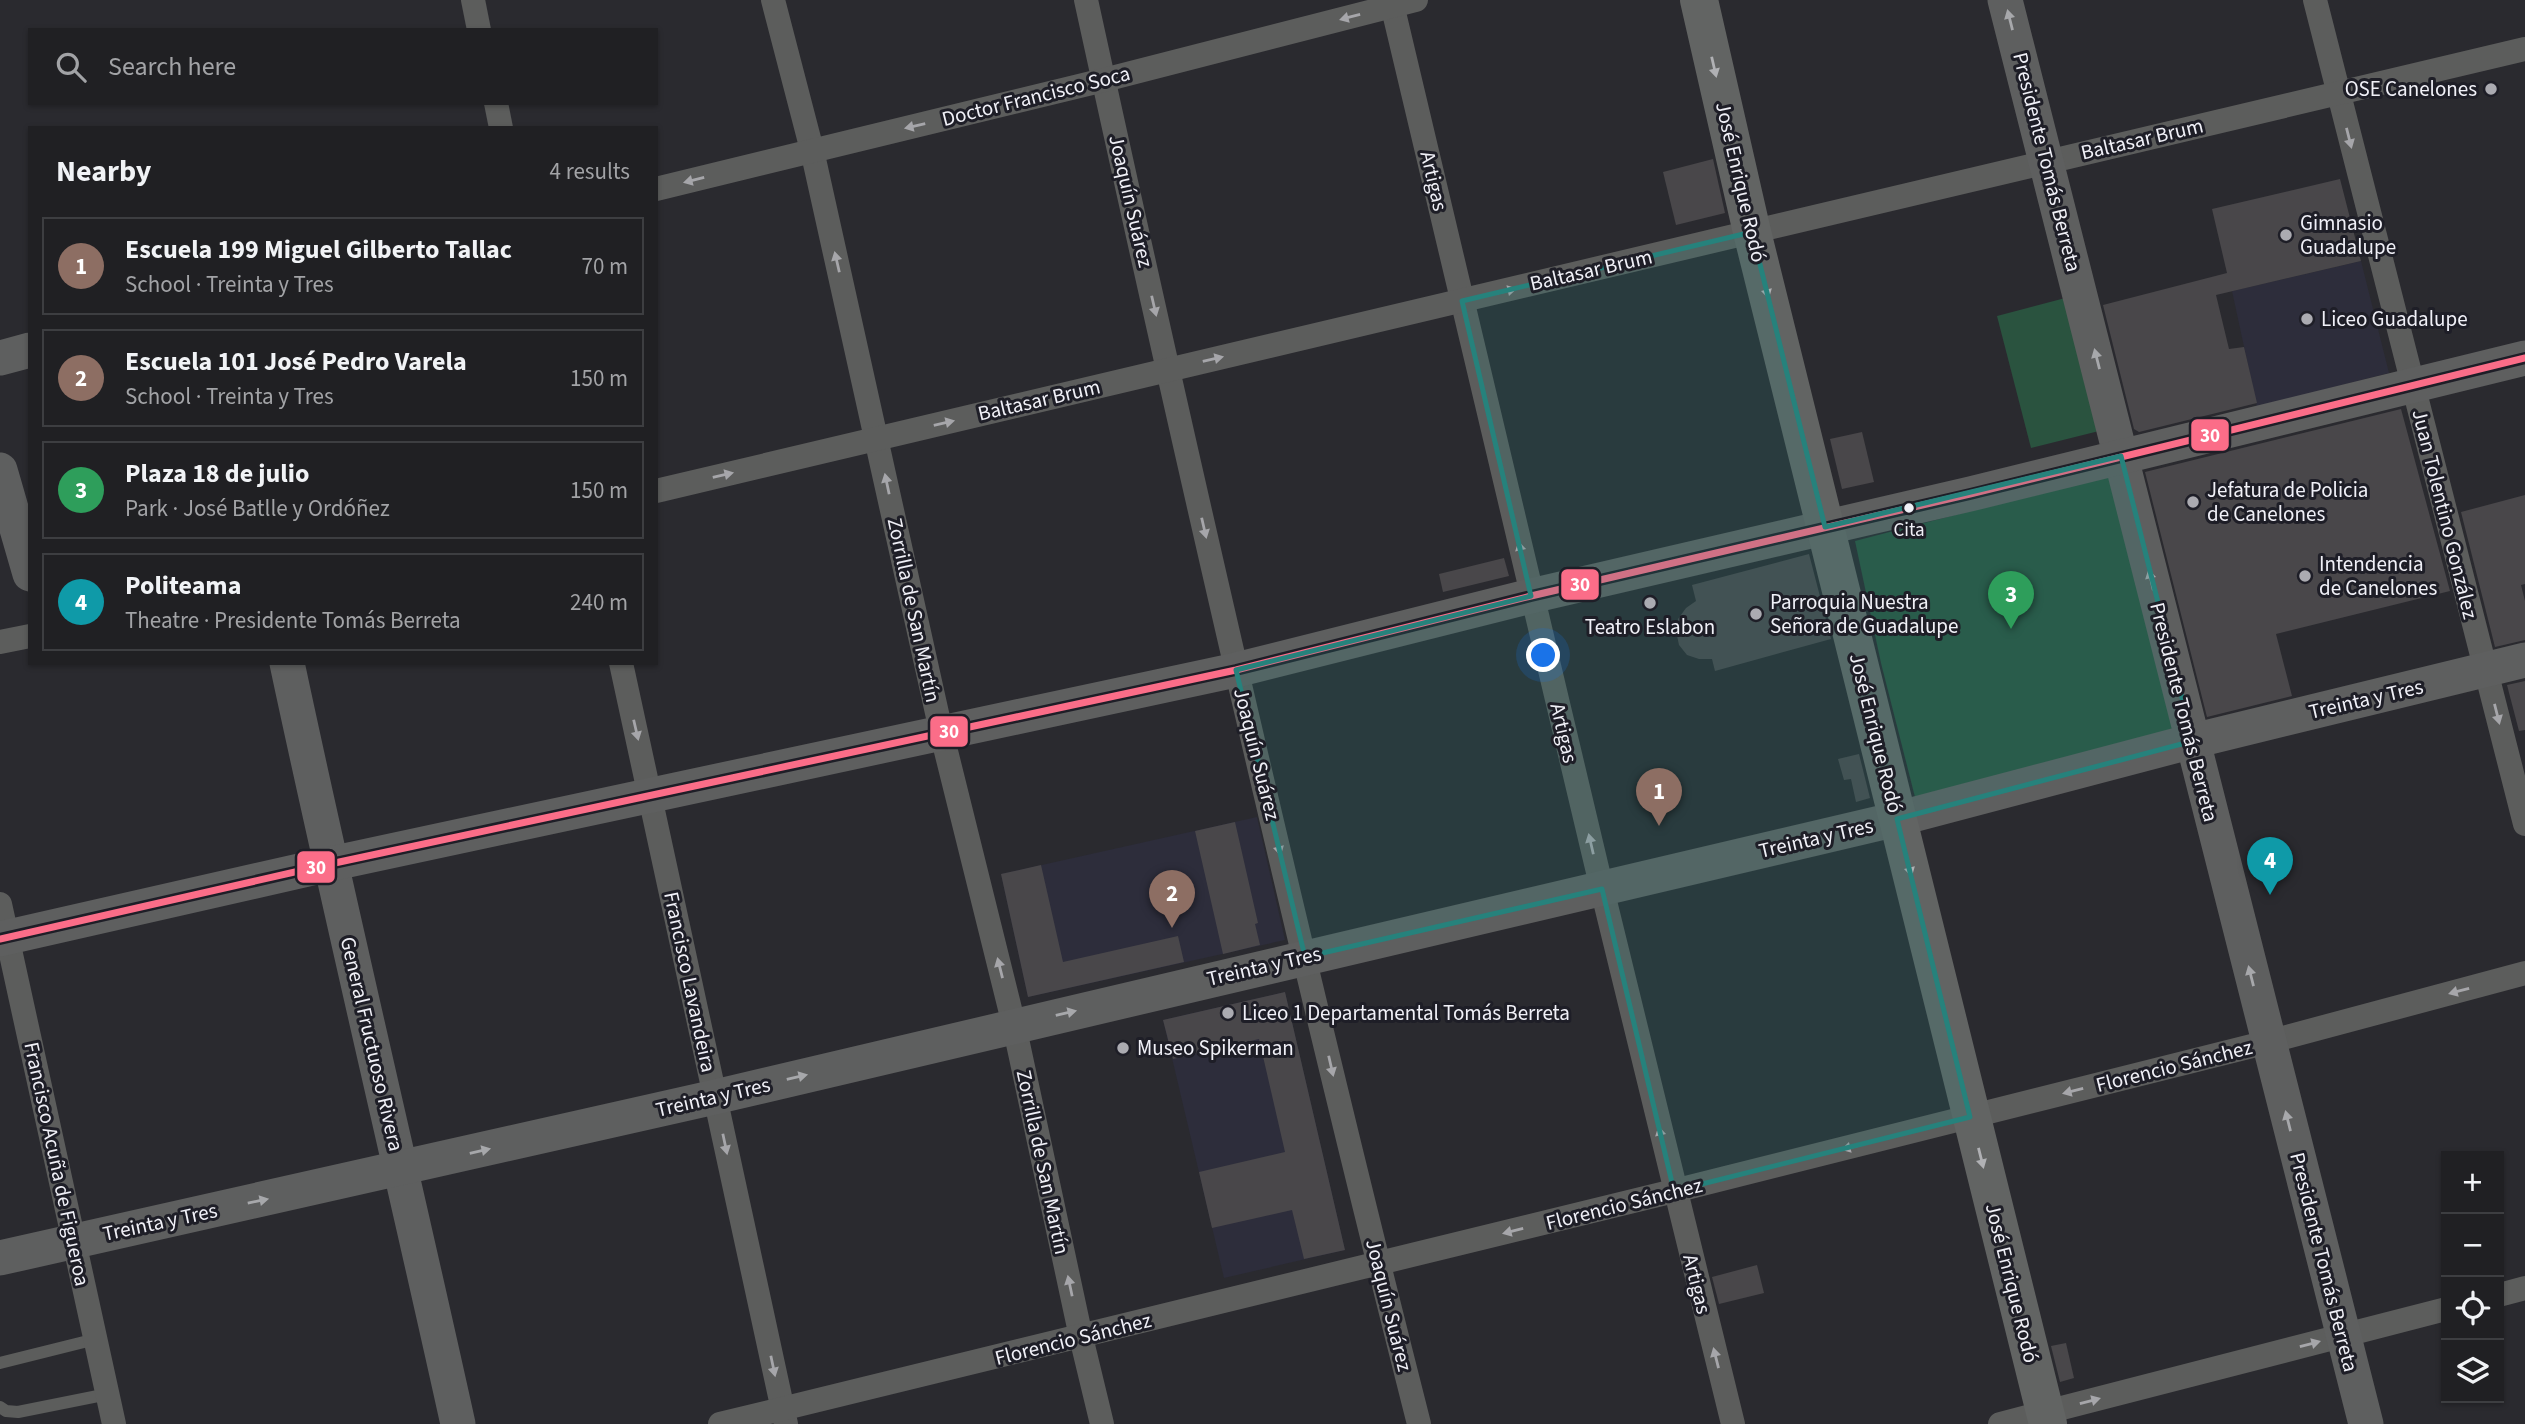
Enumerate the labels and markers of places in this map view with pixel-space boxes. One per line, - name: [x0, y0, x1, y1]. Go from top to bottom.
- place label: OSE Canelones: [2345, 74, 2477, 104]
- marker: OSE Canelones: [2483, 81, 2499, 97]
- place label: Gimnasio Guadalupe: [2300, 208, 2396, 262]
- marker: Gimnasio Guadalupe: [2278, 227, 2294, 243]
- place label: Liceo Guadalupe: [2321, 304, 2468, 334]
- marker: Liceo Guadalupe: [2299, 311, 2315, 327]
- place label: Jefatura de Policia de Canelones: [2207, 475, 2368, 529]
- marker: Jefatura de Policia de Canelones: [2185, 494, 2201, 510]
- marker: Cita: [1902, 501, 1916, 515]
- place label: Cita: [1893, 517, 1925, 544]
- place label: Intendencia de Canelones: [2319, 549, 2437, 603]
- marker: Intendencia de Canelones: [2297, 568, 2313, 584]
- pin: 3: [1988, 571, 2034, 629]
- place label: Parroquia Nuestra Señora de Guadalupe: [1770, 587, 1958, 641]
- marker: Teatro Eslabon: [1642, 595, 1658, 611]
- marker: Parroquia Nuestra Señora de Guadalupe: [1748, 606, 1764, 622]
- place label: Teatro Eslabon: [1585, 612, 1715, 642]
- pin: 1: [1636, 768, 1682, 826]
- pin: 4: [2247, 837, 2293, 895]
- pin: 2: [1149, 870, 1195, 928]
- place label: Liceo 1 Departamental Tomás Berreta: [1242, 998, 1570, 1028]
- marker: Liceo 1 Departamental Tomás Berreta: [1220, 1005, 1236, 1021]
- place label: Museo Spikerman: [1137, 1033, 1294, 1063]
- marker: Museo Spikerman: [1115, 1040, 1131, 1056]

